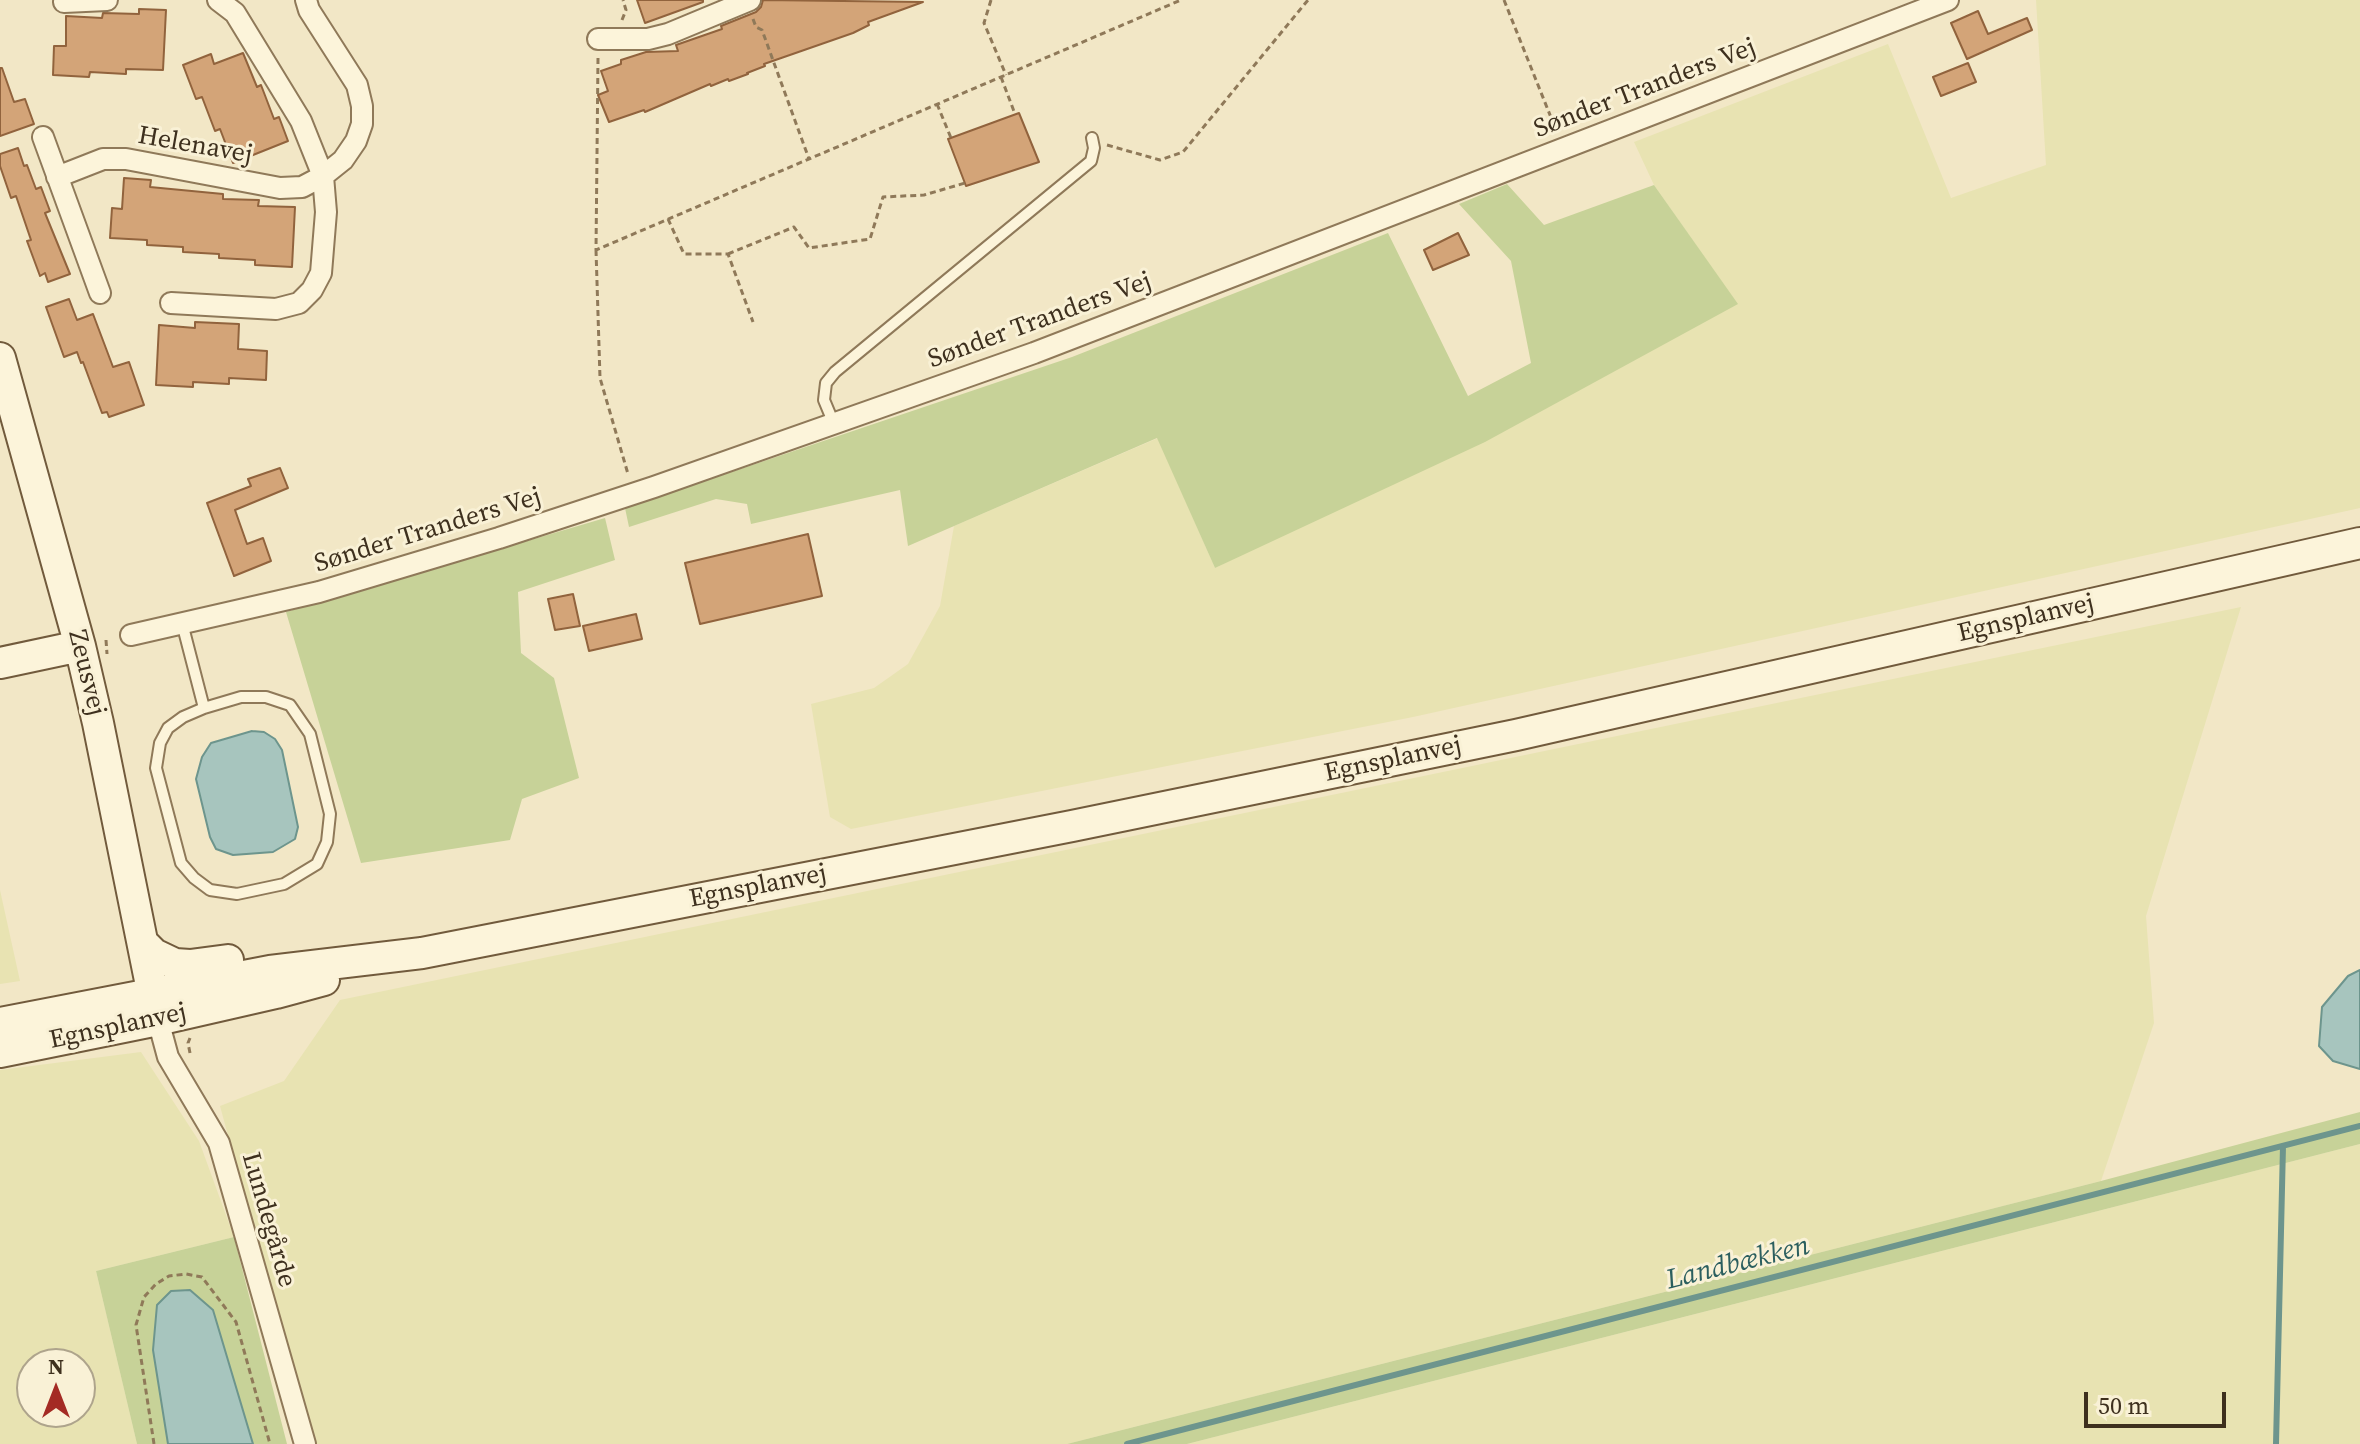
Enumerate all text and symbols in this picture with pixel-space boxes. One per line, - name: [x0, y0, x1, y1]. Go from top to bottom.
- street label: Sønder Tranders Vej: [1530, 32, 1760, 146]
- street label: Helenavej: [135, 121, 255, 171]
- street label: Sønder Tranders Vej: [924, 266, 1156, 376]
- street label: Sønder Tranders Vej: [311, 482, 545, 580]
- street label: Egnsplanvej: [1955, 588, 2097, 650]
- street label: Zeusvej: [60, 627, 112, 719]
- street label: Egnsplanvej: [1322, 730, 1464, 790]
- street label: Egnsplanvej: [687, 858, 829, 916]
- street label: Egnsplanvej: [47, 997, 189, 1057]
- street label: Lundegårde: [234, 1149, 302, 1291]
- water label: Landbækken: [1663, 1230, 1813, 1298]
- north arrow: [16, 1348, 96, 1428]
- text: N: [48, 1351, 64, 1381]
- scale bar: [2088, 1376, 2230, 1426]
- text: 50 m: [2098, 1389, 2149, 1422]

